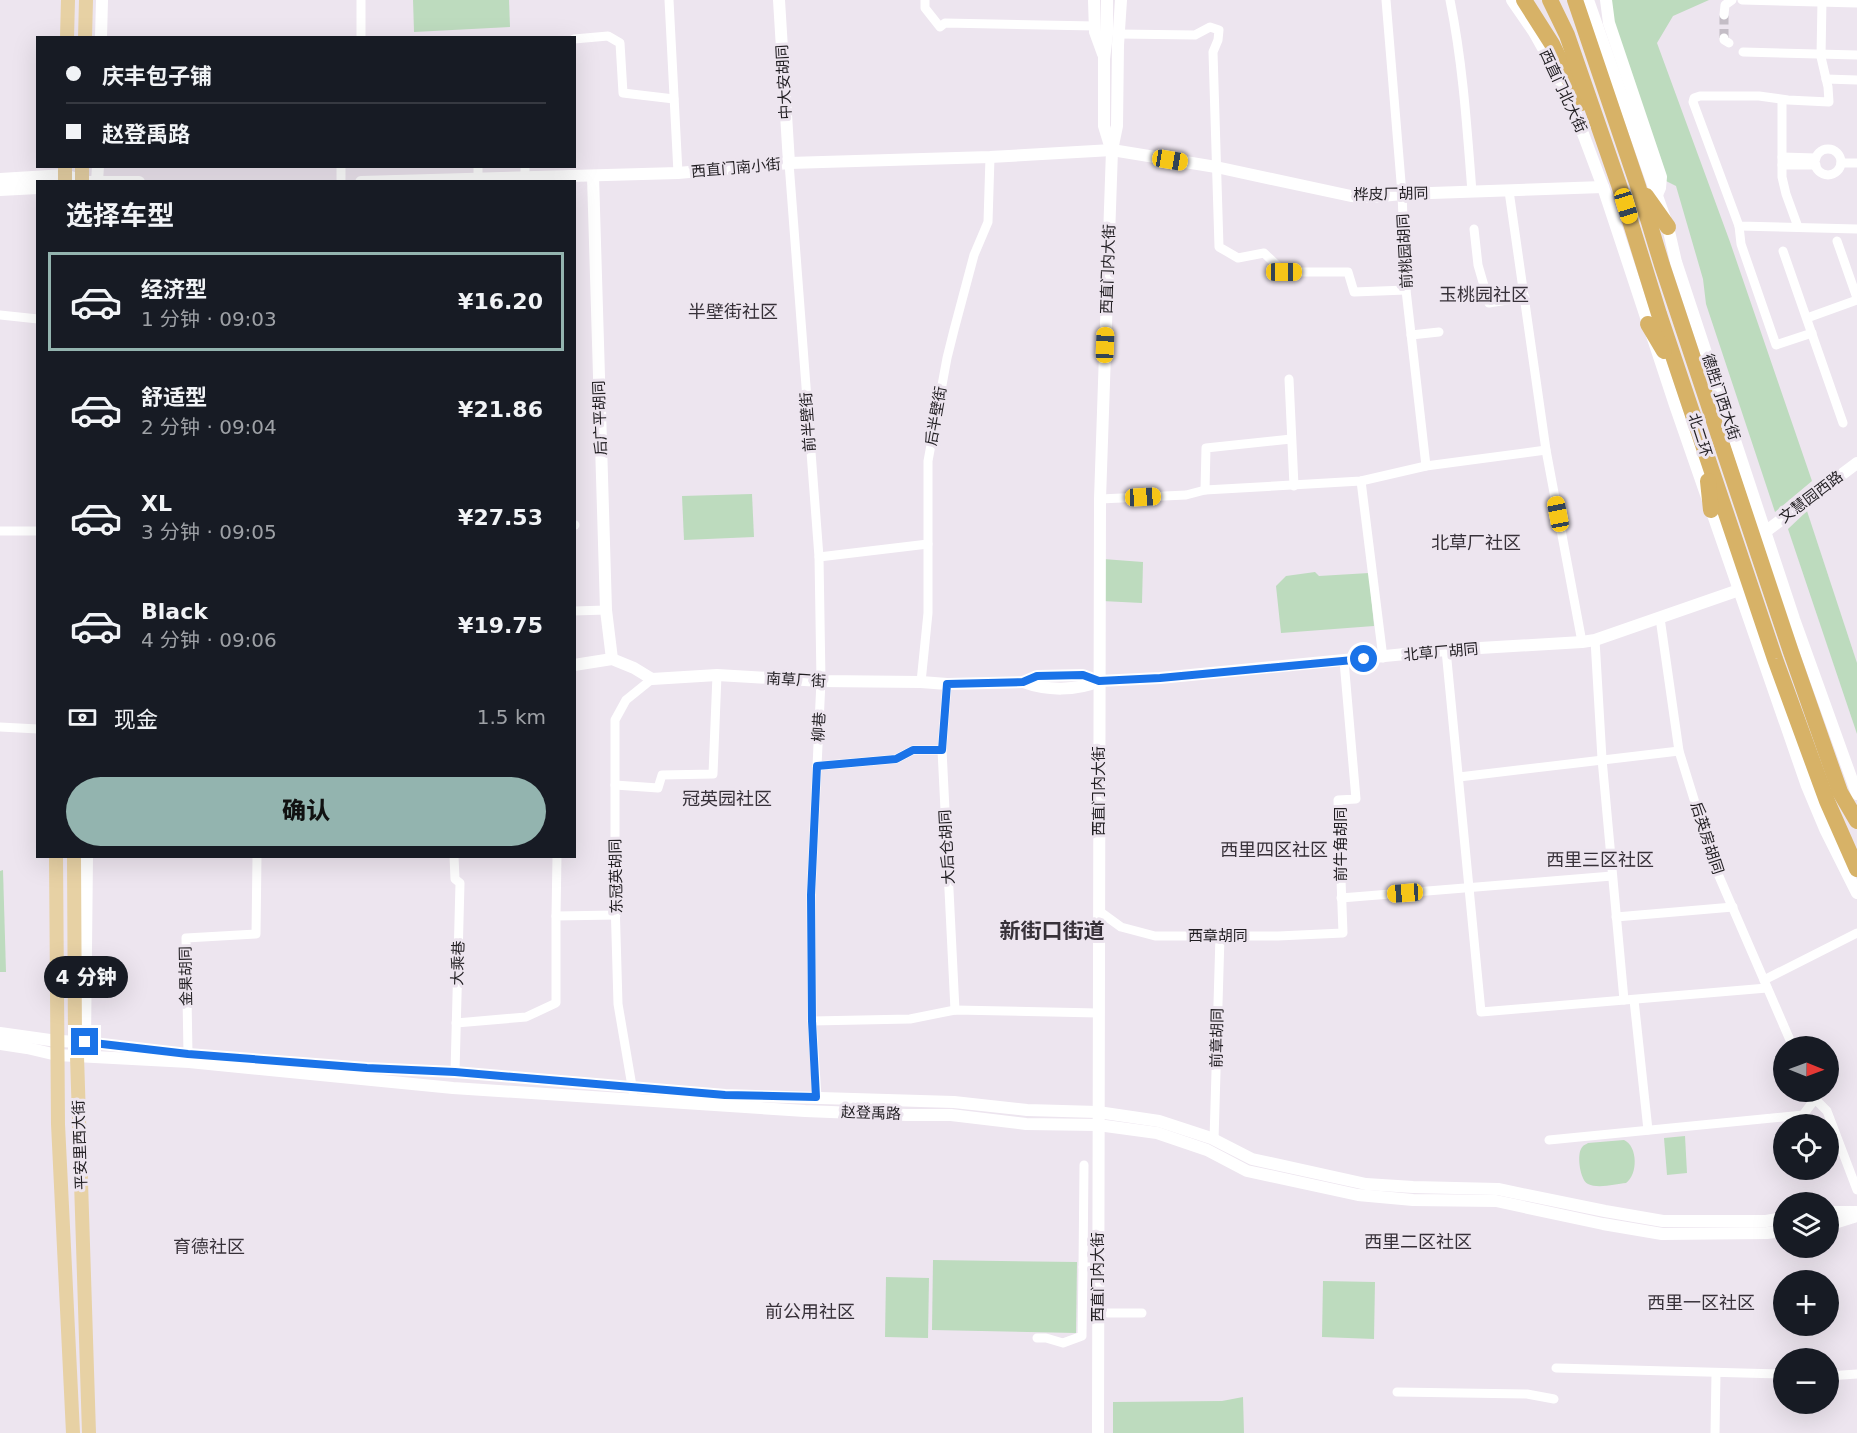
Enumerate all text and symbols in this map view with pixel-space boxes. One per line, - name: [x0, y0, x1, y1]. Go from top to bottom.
- street label: 中大安胡同: [773, 44, 795, 120]
- street label: 西直门北大街: [1536, 46, 1590, 136]
- text: 庆丰包子铺: [102, 64, 212, 89]
- text: 赵登禹路: [102, 122, 190, 147]
- car: [1151, 148, 1189, 172]
- street label: 西直门南小街: [690, 155, 782, 181]
- street label: 桦皮厂胡同: [1353, 184, 1429, 204]
- car: [1612, 186, 1640, 226]
- text: 选择车型: [66, 200, 174, 231]
- street label: 前桃园胡同: [1394, 213, 1416, 289]
- street label: 西直门内大街: [1097, 224, 1119, 314]
- car: [1266, 263, 1302, 281]
- icon: car: [69, 275, 123, 329]
- text: 经济型: [141, 277, 207, 302]
- district label: 玉桃园社区: [1439, 284, 1529, 305]
- text: ¥16.20: [458, 289, 543, 314]
- district label: 半壁街社区: [688, 301, 778, 322]
- text: 1 分钟 · 09:03: [141, 307, 277, 331]
- car: [1095, 327, 1115, 363]
- street label: 德胜门西大街: [1699, 351, 1743, 443]
- street label: 后广平胡同: [590, 380, 610, 456]
- icon: car: [69, 383, 123, 437]
- text: 舒适型: [141, 385, 207, 410]
- street label: 后半壁街: [922, 385, 950, 447]
- street label: 前半壁街: [797, 391, 819, 453]
- text: ¥21.86: [458, 397, 543, 422]
- street label: 北二环: [1684, 411, 1716, 459]
- text: 2 分钟 · 09:04: [141, 415, 277, 439]
- street label: 文慧园西路: [1776, 467, 1846, 527]
- car: [1125, 487, 1161, 507]
- icon: car: [69, 491, 123, 545]
- text: XL: [141, 491, 172, 516]
- car: [1546, 495, 1570, 533]
- text: ¥27.53: [458, 505, 543, 530]
- text: 3 分钟 · 09:05: [141, 520, 277, 544]
- district label: 北草厂社区: [1431, 532, 1521, 553]
- icon: car: [69, 599, 123, 653]
- text: Black: [141, 599, 208, 624]
- text: ¥19.75: [458, 613, 543, 638]
- text: 4 分钟 · 09:06: [141, 628, 277, 652]
- street label: 北草厂胡同: [1403, 640, 1479, 664]
- route start: [1350, 645, 1377, 672]
- street label: 南草厂街: [766, 669, 826, 691]
- icon: cash: [66, 701, 99, 734]
- text: 1.5 km: [477, 705, 546, 729]
- text: 现金: [114, 707, 158, 732]
- street label: 柳巷: [809, 712, 829, 742]
- street label: 西直门内大街: [1090, 746, 1108, 836]
- button: 确认: [66, 777, 546, 846]
- district label: 冠英园社区: [682, 788, 772, 809]
- street label: 后英房胡同: [1687, 800, 1727, 876]
- street label: 前牛角胡同: [1332, 806, 1350, 882]
- street label: 大后仓胡同: [936, 809, 958, 885]
- street label: 东冠英胡同: [606, 838, 626, 914]
- district label: 西里四区社区: [1220, 839, 1328, 860]
- district label: 西里三区社区: [1546, 849, 1654, 870]
- car: [1386, 883, 1424, 903]
- district label: 新街口街道: [1000, 919, 1105, 943]
- street label: 西章胡同: [1188, 927, 1248, 945]
- street label: 大乘巷: [448, 940, 468, 986]
- street label: 金果胡同: [176, 946, 196, 1006]
- callout: 4 分钟: [43, 955, 127, 997]
- text: 4 分钟: [56, 965, 116, 989]
- street label: 前章胡同: [1207, 1008, 1227, 1068]
- route end: [71, 1028, 98, 1055]
- north arrow: [1773, 1036, 1839, 1102]
- map controls: [1773, 1036, 1839, 1414]
- street label: 平安里西大街: [69, 1100, 91, 1190]
- street label: 赵登禹路: [841, 1103, 901, 1123]
- button: locate: [1773, 1114, 1839, 1180]
- button: layers: [1773, 1192, 1839, 1258]
- district label: 西里二区社区: [1364, 1231, 1472, 1252]
- street label: 西直门内大街: [1089, 1232, 1107, 1322]
- district label: 育德社区: [173, 1236, 245, 1257]
- button: +: [1773, 1270, 1839, 1336]
- district label: 西里一区社区: [1647, 1292, 1755, 1313]
- district label: 前公用社区: [765, 1301, 855, 1322]
- button: −: [1773, 1348, 1839, 1414]

